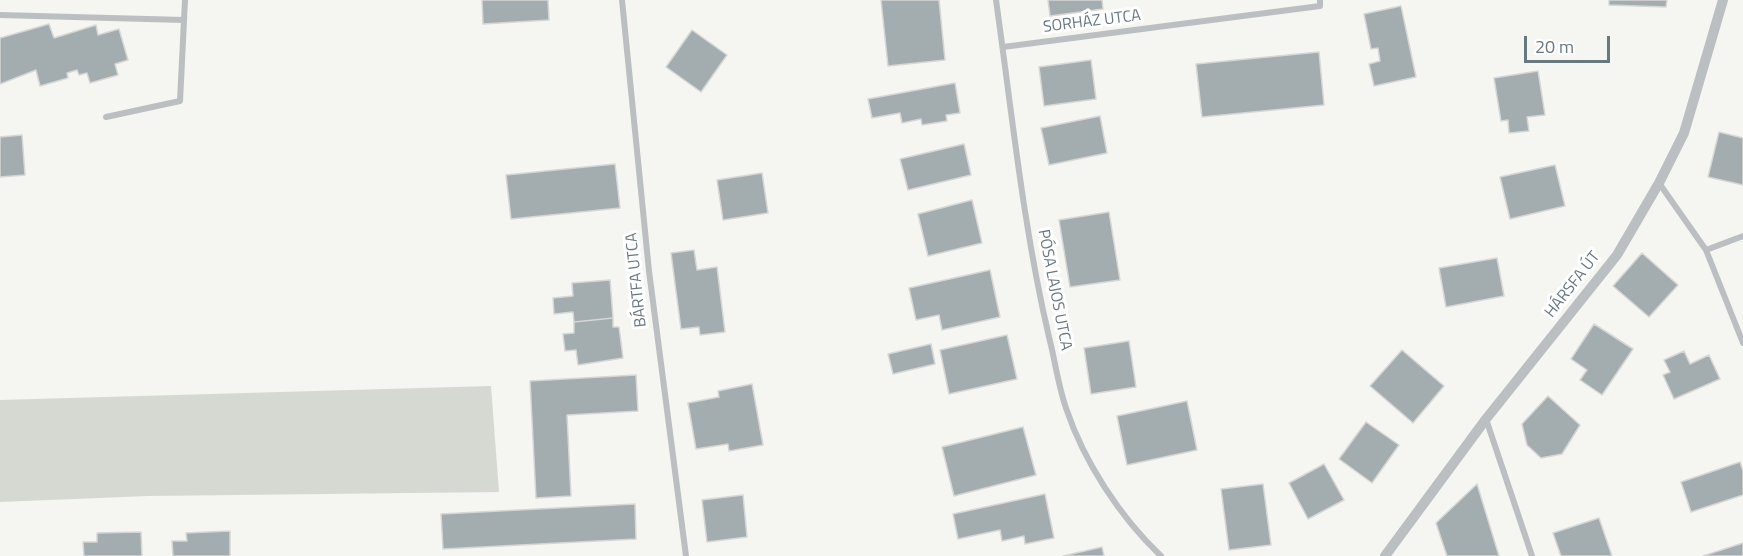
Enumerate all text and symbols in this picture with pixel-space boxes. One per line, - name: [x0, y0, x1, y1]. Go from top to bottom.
- street label: SORHÁZ UTCA: [1042, 6, 1142, 38]
- scale bar: [1527, 24, 1612, 62]
- text: 20 m: [1535, 33, 1574, 60]
- street label: PÓSA LAJOS UTCA: [1033, 228, 1075, 352]
- street label: BÁRTFA UTCA: [622, 232, 652, 328]
- street label: HÁRSFA ÚT: [1541, 248, 1605, 322]

